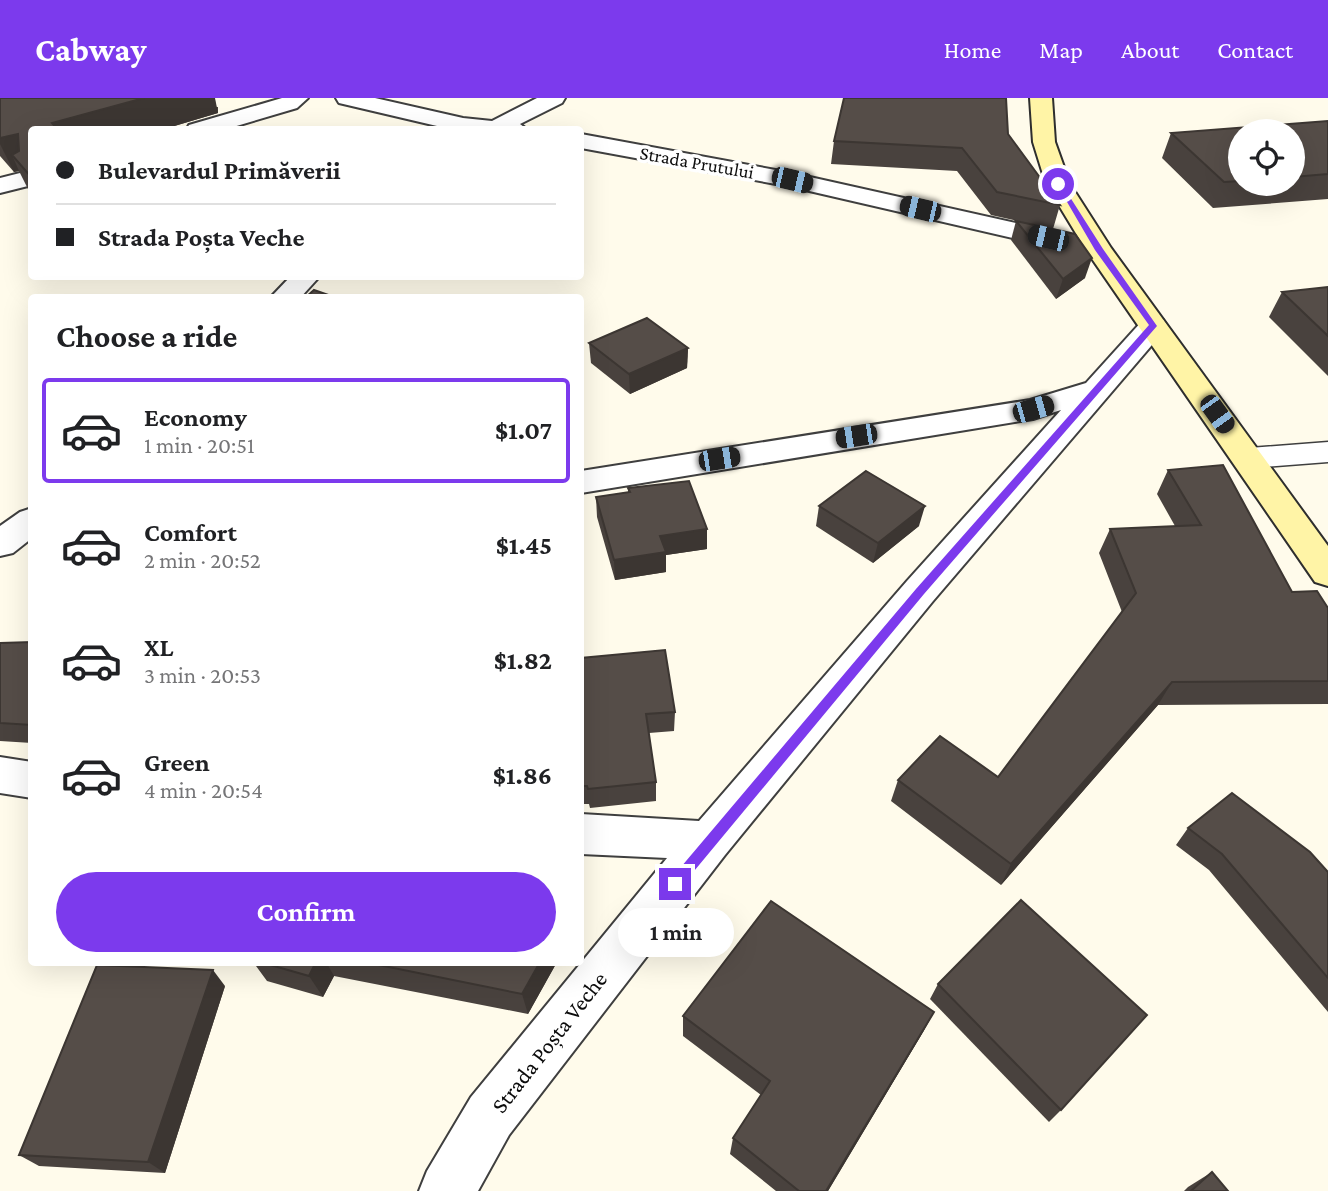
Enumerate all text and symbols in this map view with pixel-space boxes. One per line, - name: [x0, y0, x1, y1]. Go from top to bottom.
- text: Cabway: [35, 31, 147, 68]
- text: Home: [944, 36, 1001, 63]
- text: Map: [1039, 36, 1083, 63]
- text: About: [1121, 36, 1179, 63]
- text: Contact: [1217, 36, 1293, 63]
- map controls: [1228, 119, 1305, 196]
- button: locate: [1228, 119, 1305, 196]
- street label: Strada Prutului: [638, 142, 756, 183]
- text: Bulevardul Primăverii: [98, 156, 341, 185]
- car: [770, 165, 815, 195]
- route start: [1042, 168, 1074, 200]
- car: [898, 194, 943, 224]
- text: Strada Poșta Veche: [98, 223, 305, 252]
- car: [1026, 223, 1071, 253]
- text: Choose a ride: [56, 318, 237, 354]
- car: [1197, 391, 1238, 437]
- car: [1010, 393, 1057, 425]
- icon: car: [60, 399, 123, 462]
- text: Economy: [144, 403, 247, 432]
- text: $1.07: [495, 416, 552, 445]
- car: [834, 422, 879, 450]
- text: 1 min · 20:51: [144, 432, 255, 458]
- car: [697, 445, 742, 473]
- icon: car: [60, 514, 123, 577]
- text: Comfort: [144, 518, 237, 547]
- text: $1.45: [496, 531, 552, 560]
- text: 2 min · 20:52: [144, 547, 261, 573]
- icon: car: [60, 629, 123, 692]
- text: XL: [144, 633, 173, 662]
- text: $1.82: [494, 646, 552, 675]
- text: 3 min · 20:53: [144, 662, 261, 688]
- icon: car: [60, 744, 123, 807]
- text: Green: [144, 748, 210, 777]
- text: $1.86: [493, 761, 552, 790]
- text: 4 min · 20:54: [144, 777, 263, 803]
- route end: [659, 868, 691, 900]
- button: Confirm: [56, 872, 556, 952]
- callout: 1 min: [617, 908, 733, 958]
- text: 1 min: [650, 919, 702, 945]
- street label: Strada Poșta Veche: [486, 966, 614, 1119]

